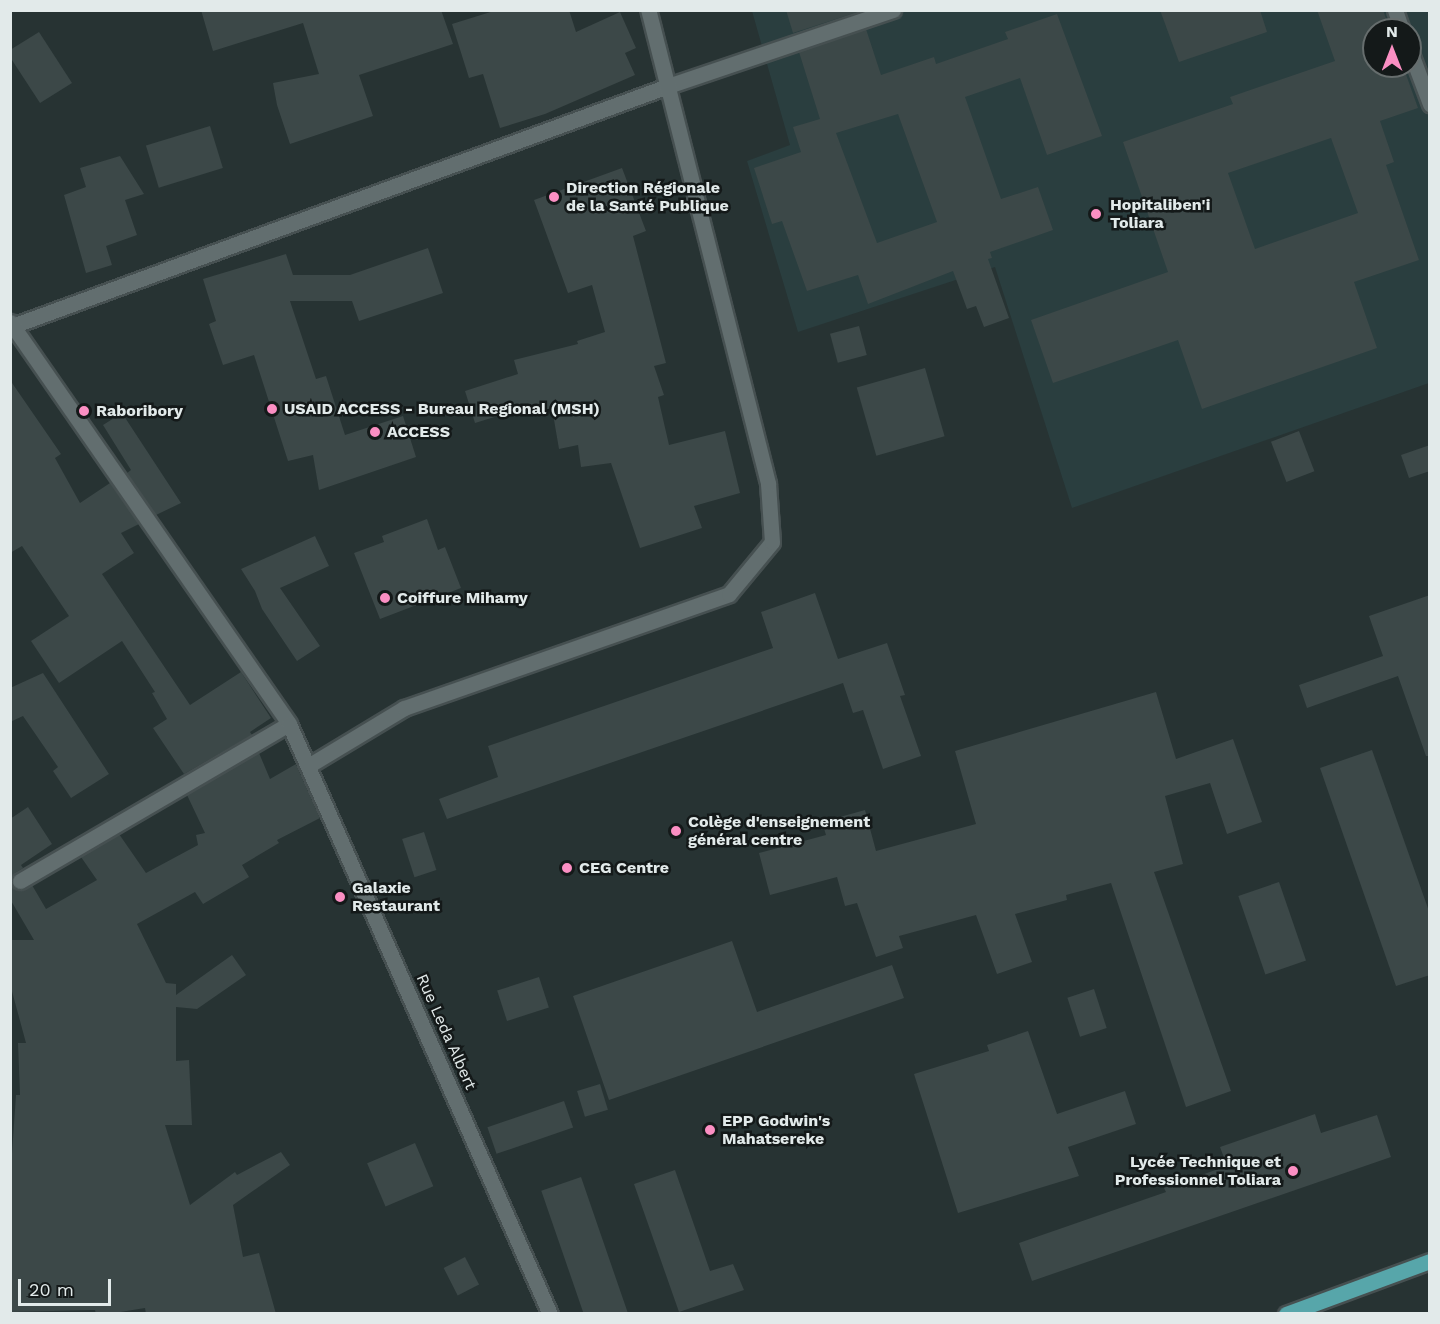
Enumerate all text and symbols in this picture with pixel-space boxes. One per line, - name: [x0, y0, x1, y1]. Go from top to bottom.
- north arrow: [1362, 18, 1422, 78]
- text: N: [1386, 22, 1398, 41]
- place label: Direction Régionale de la Santé Publique: [566, 178, 729, 216]
- marker: Direction Régionale de la Santé Publique: [547, 190, 561, 204]
- place label: Hopitaliben'i Toliara: [1110, 195, 1210, 233]
- marker: Hopitaliben'i Toliara: [1087, 205, 1105, 223]
- place label: USAID ACCESS - Bureau Regional (MSH): [284, 399, 600, 419]
- place label: Raboribory: [96, 401, 183, 421]
- marker: USAID ACCESS - Bureau Regional (MSH): [265, 402, 279, 416]
- marker: Raboribory: [77, 404, 91, 418]
- place label: ACCESS: [387, 422, 450, 442]
- marker: ACCESS: [368, 425, 382, 439]
- place label: Coiffure Mihamy: [397, 588, 528, 608]
- marker: Coiffure Mihamy: [378, 591, 392, 605]
- place label: Colège d'enseignement général centre: [688, 812, 870, 850]
- marker: Colège d'enseignement général centre: [669, 824, 683, 838]
- place label: CEG Centre: [579, 858, 669, 878]
- marker: CEG Centre: [560, 861, 574, 875]
- place label: Galaxie Restaurant: [352, 878, 440, 916]
- marker: Galaxie Restaurant: [333, 890, 347, 904]
- street label: Rue Leda Albert: [412, 971, 480, 1093]
- place label: EPP Godwin's Mahatsereke: [722, 1111, 830, 1149]
- marker: EPP Godwin's Mahatsereke: [703, 1123, 717, 1137]
- place label: Lycée Technique et Professionnel Toliara: [1114, 1152, 1281, 1190]
- marker: Lycée Technique et Professionnel Toliara: [1286, 1164, 1300, 1178]
- scale bar: [21, 1267, 114, 1305]
- text: 20 m: [29, 1279, 74, 1300]

